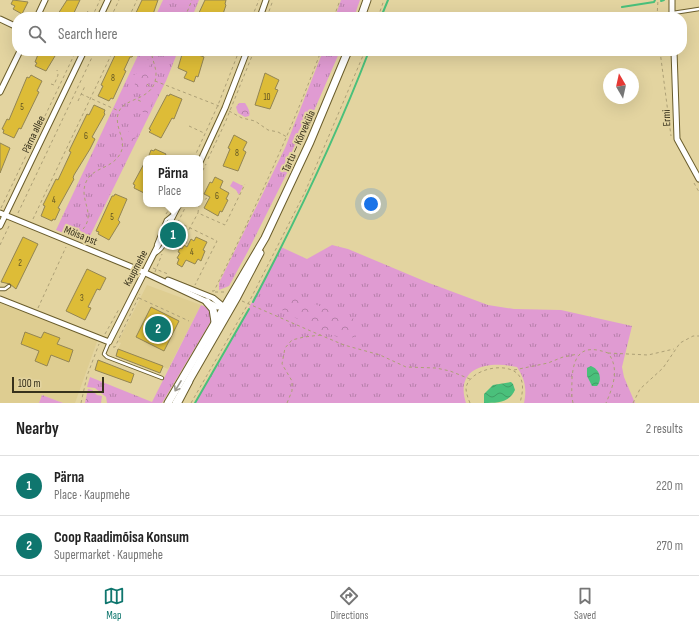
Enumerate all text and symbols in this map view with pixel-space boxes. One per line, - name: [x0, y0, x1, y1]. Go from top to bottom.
- search box: [12, 12, 687, 56]
- icon: search: [26, 23, 48, 45]
- text: Search here: [58, 25, 118, 44]
- north arrow: [603, 68, 639, 104]
- house number: 8: [111, 73, 115, 84]
- house number: 10: [263, 92, 271, 103]
- house number: 5: [20, 102, 24, 113]
- street label: Tartu — Kõrveküla: [279, 108, 318, 174]
- street label: Ermi: [660, 109, 673, 127]
- street label: Pärna allee: [19, 113, 48, 155]
- house number: 6: [84, 131, 88, 142]
- house number: 8: [235, 148, 239, 159]
- popup: [143, 155, 203, 207]
- text: Pärna: [158, 164, 188, 183]
- text: Place: [158, 183, 181, 199]
- house number: 6: [215, 191, 219, 202]
- your location: [361, 194, 381, 214]
- house number: 4: [52, 195, 56, 206]
- house number: 5: [110, 212, 114, 223]
- pin: 1: [160, 220, 186, 250]
- street label: Mõisa pst: [62, 223, 100, 248]
- house number: 4: [190, 247, 194, 258]
- street label: Kaupmehe: [121, 248, 150, 288]
- house number: 2: [18, 258, 22, 269]
- house number: 3: [80, 293, 84, 304]
- pin: 2: [145, 314, 171, 344]
- scale bar: [12, 375, 104, 394]
- text: 100 m: [18, 377, 40, 390]
- one-way arrow: [174, 380, 182, 392]
- text: Nearby: [16, 419, 59, 439]
- text: 2 results: [646, 421, 683, 437]
- text: Pärna: [54, 468, 84, 487]
- text: 1: [26, 478, 32, 494]
- text: 220 m: [656, 478, 683, 494]
- text: Place · Kaupmehe: [54, 487, 130, 503]
- text: Coop Raadimõisa Konsum: [54, 528, 189, 547]
- text: 2: [26, 538, 32, 554]
- text: 270 m: [656, 538, 683, 554]
- text: Supermarket · Kaupmehe: [54, 547, 163, 563]
- tab: Map: [103, 585, 125, 622]
- tab: Directions: [331, 585, 368, 622]
- tab: Saved: [574, 585, 596, 622]

